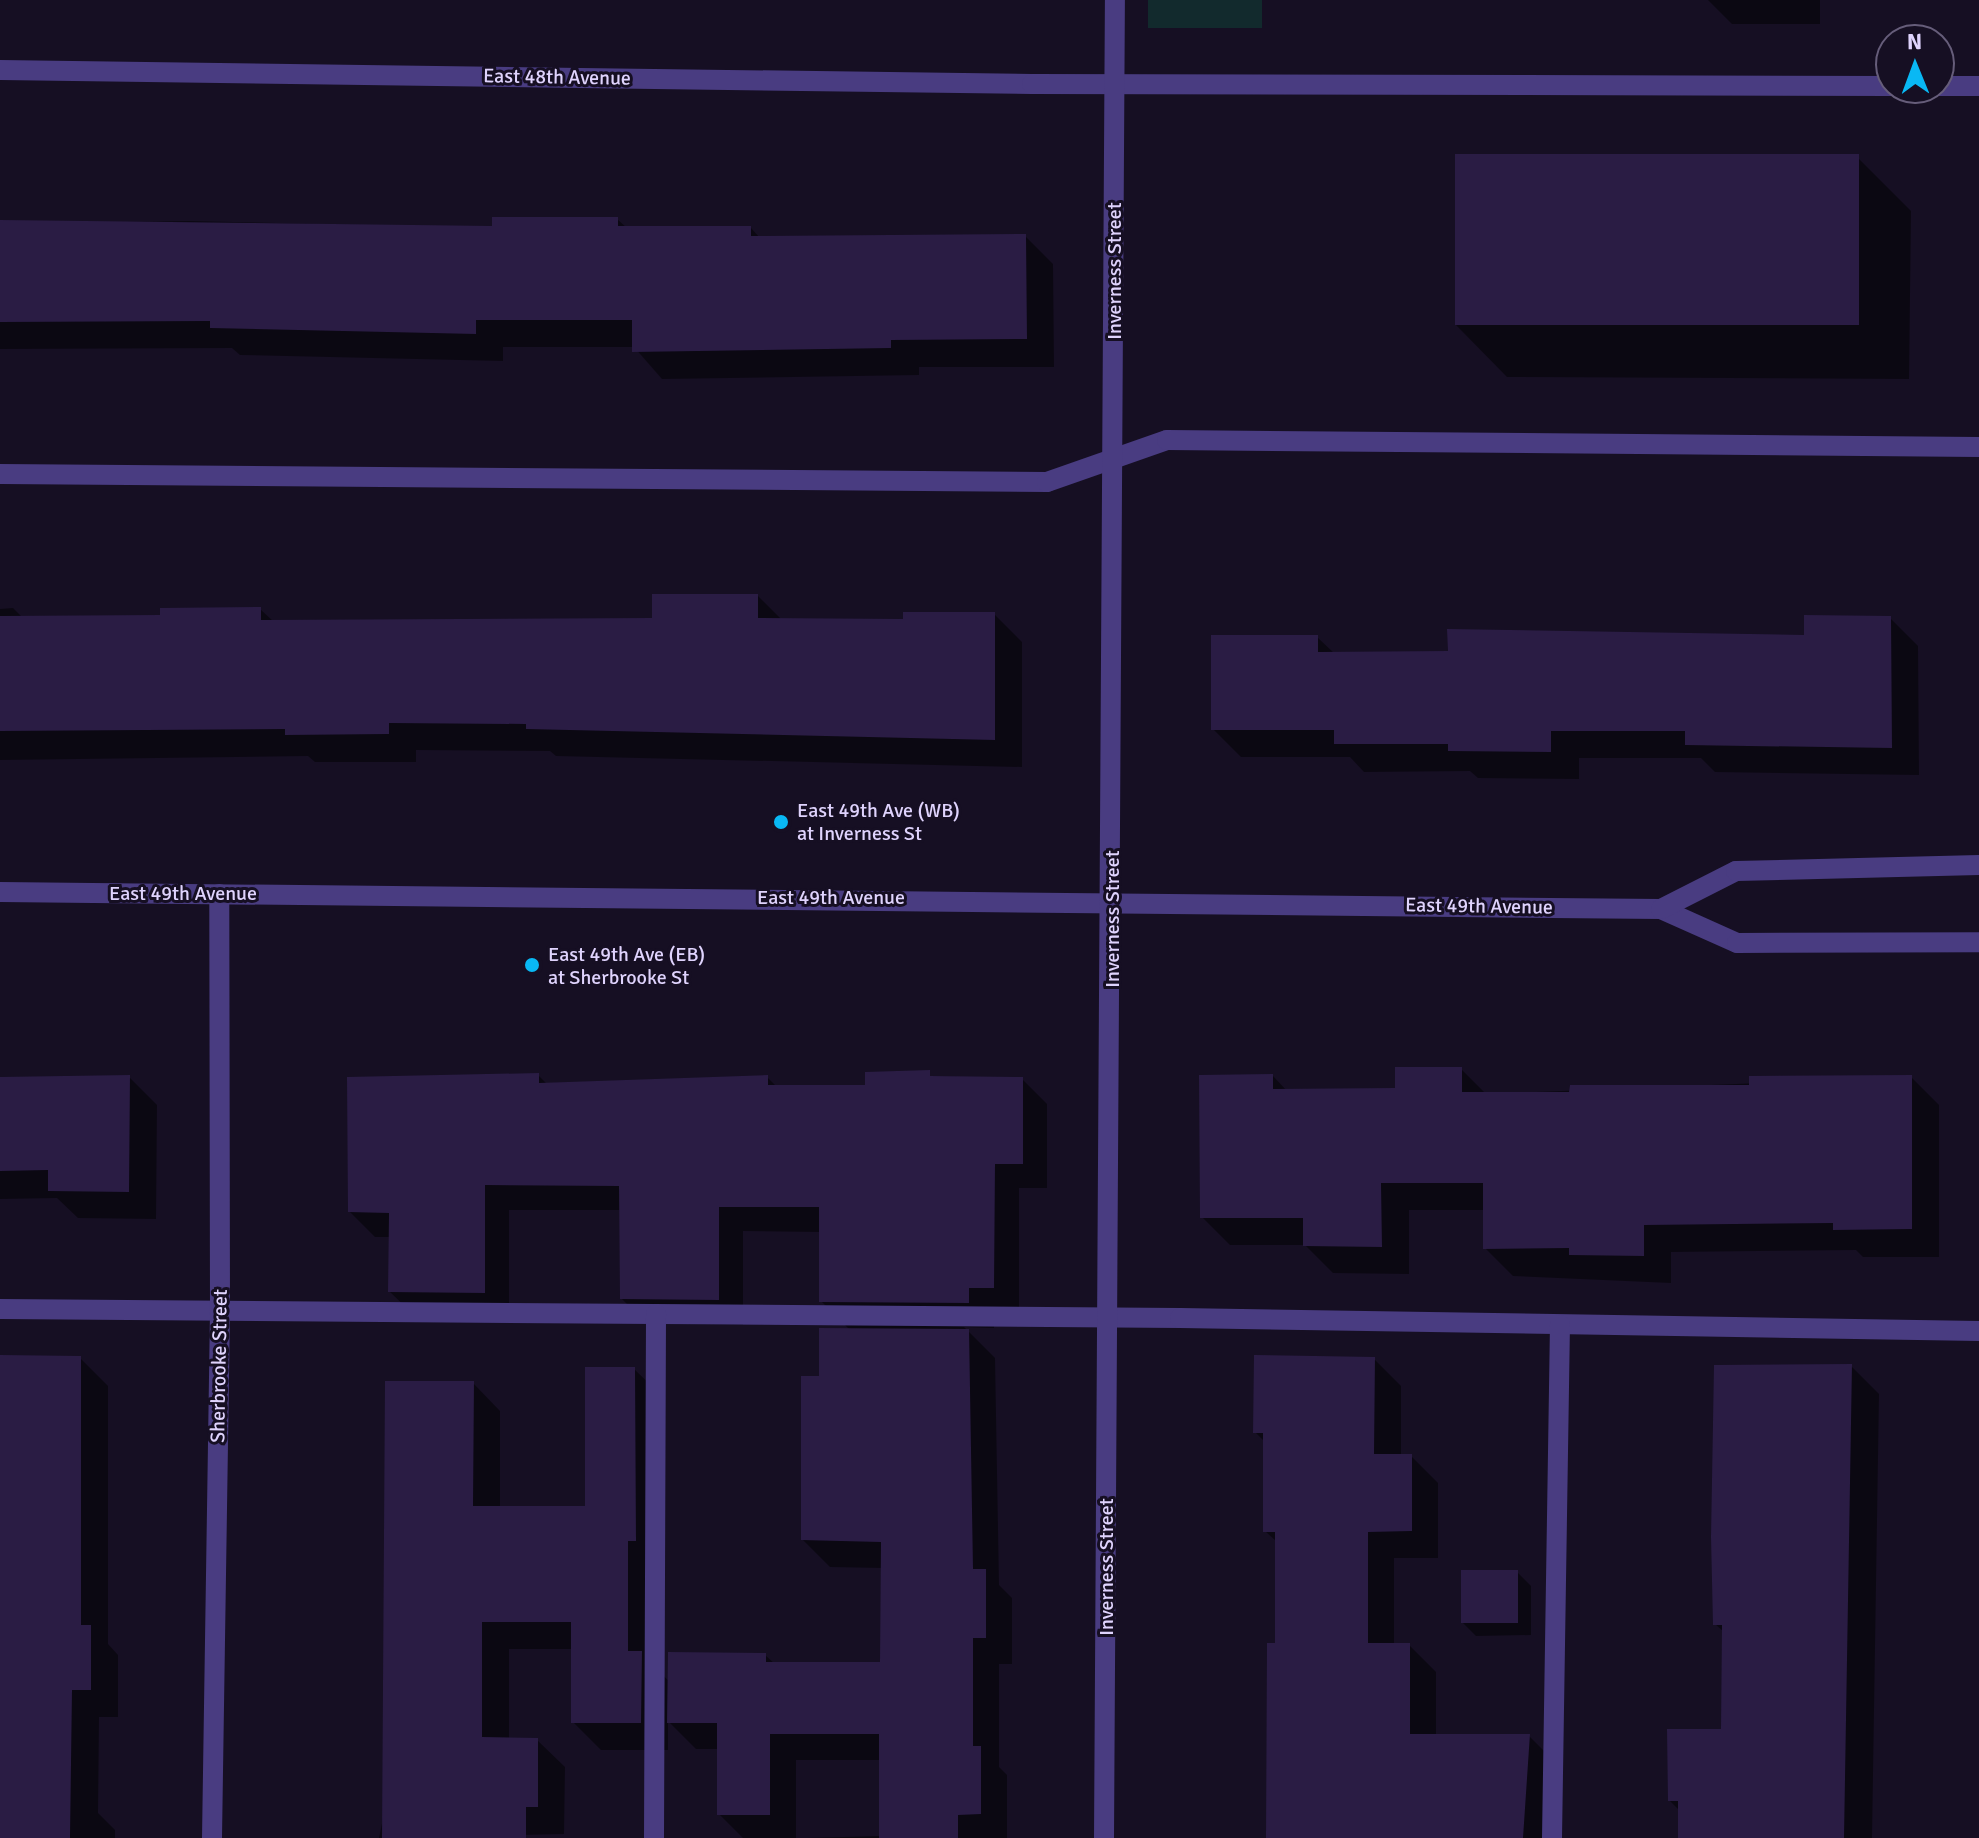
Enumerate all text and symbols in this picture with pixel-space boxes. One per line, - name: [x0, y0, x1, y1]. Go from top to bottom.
- north arrow: [1875, 24, 1955, 104]
- text: N: [1907, 28, 1922, 55]
- street label: East 48th Avenue: [483, 64, 631, 90]
- street label: Inverness Street: [1102, 202, 1126, 340]
- place label: East 49th Ave (WB) at Inverness St: [797, 798, 960, 845]
- marker: East 49th Ave (WB) at Inverness St: [772, 813, 790, 831]
- street label: Inverness Street: [1100, 850, 1124, 988]
- street label: East 49th Avenue: [109, 881, 257, 905]
- street label: East 49th Avenue: [757, 885, 905, 909]
- street label: East 49th Avenue: [1405, 893, 1553, 919]
- place label: East 49th Ave (EB) at Sherbrooke St: [548, 942, 705, 989]
- marker: East 49th Ave (EB) at Sherbrooke St: [523, 956, 541, 974]
- street label: Sherbrooke Street: [206, 1289, 232, 1443]
- street label: Inverness Street: [1094, 1498, 1118, 1636]

